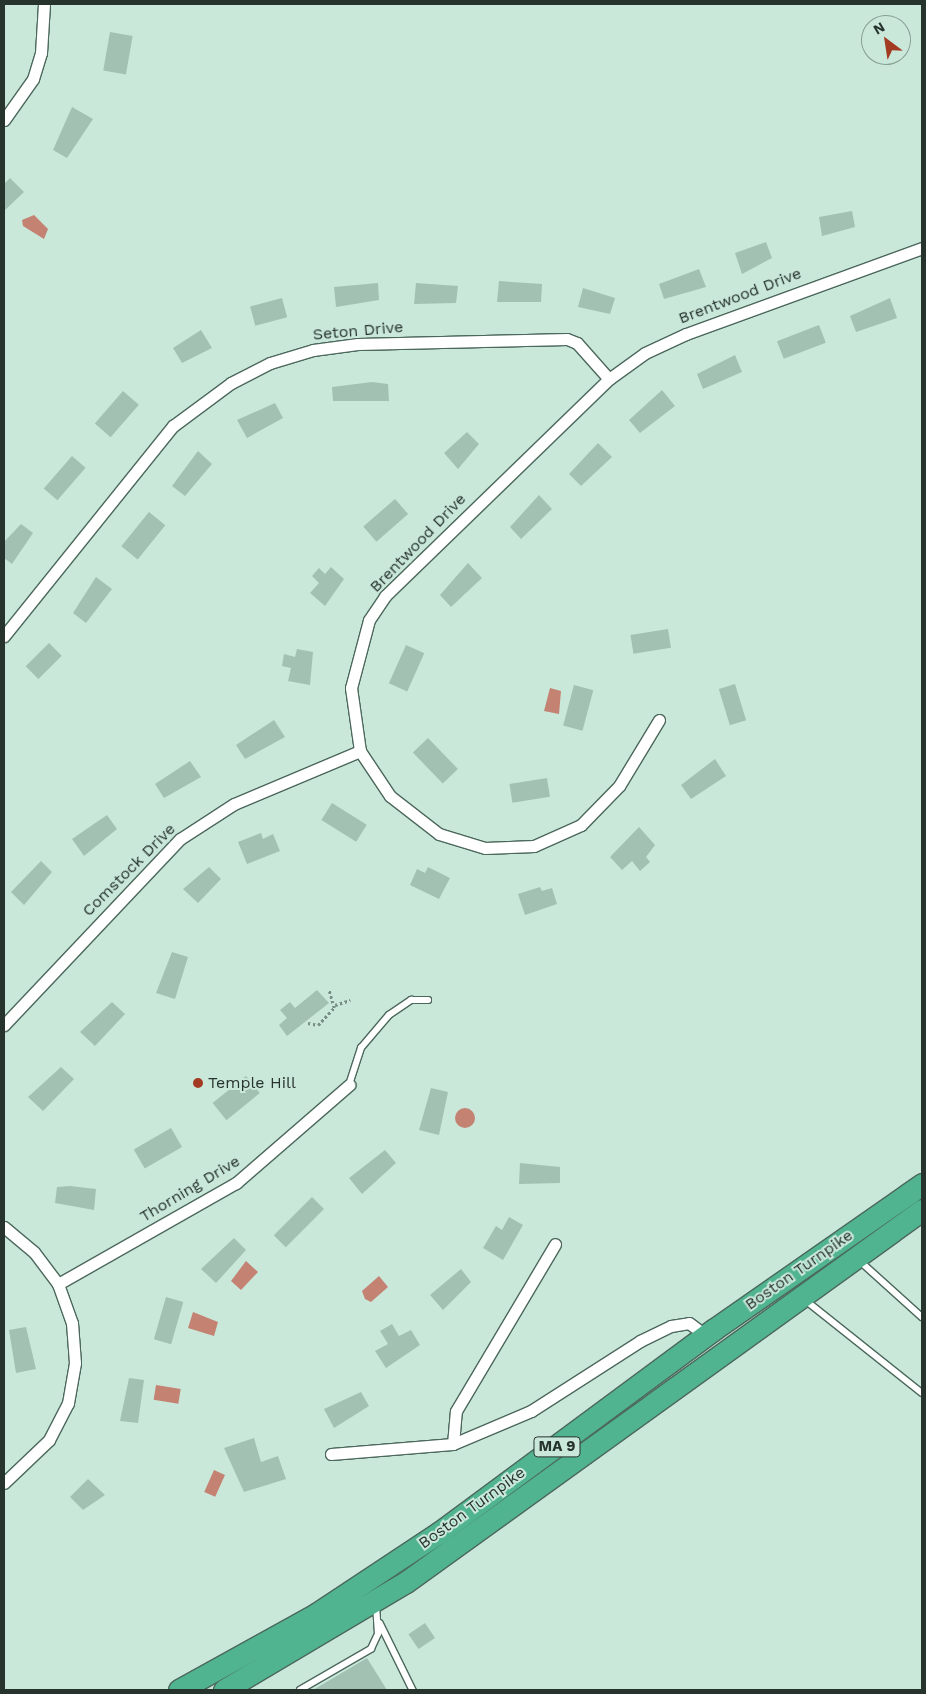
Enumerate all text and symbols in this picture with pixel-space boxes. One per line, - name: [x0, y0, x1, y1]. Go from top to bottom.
- north arrow: [861, 15, 911, 65]
- text: N: [870, 18, 887, 38]
- street label: Brentwood Drive: [676, 264, 804, 328]
- street label: Seton Drive: [312, 317, 404, 345]
- street label: Brentwood Drive: [366, 490, 470, 596]
- street label: Comstock Drive: [78, 819, 180, 921]
- place label: Temple Hill: [208, 1073, 296, 1093]
- marker: Temple Hill: [192, 1077, 204, 1089]
- street label: Thorning Drive: [137, 1152, 243, 1226]
- street label: Boston Turnpike: [741, 1226, 857, 1314]
- road number: MA 9: [533, 1434, 581, 1460]
- street label: Boston Turnpike: [415, 1463, 529, 1553]

